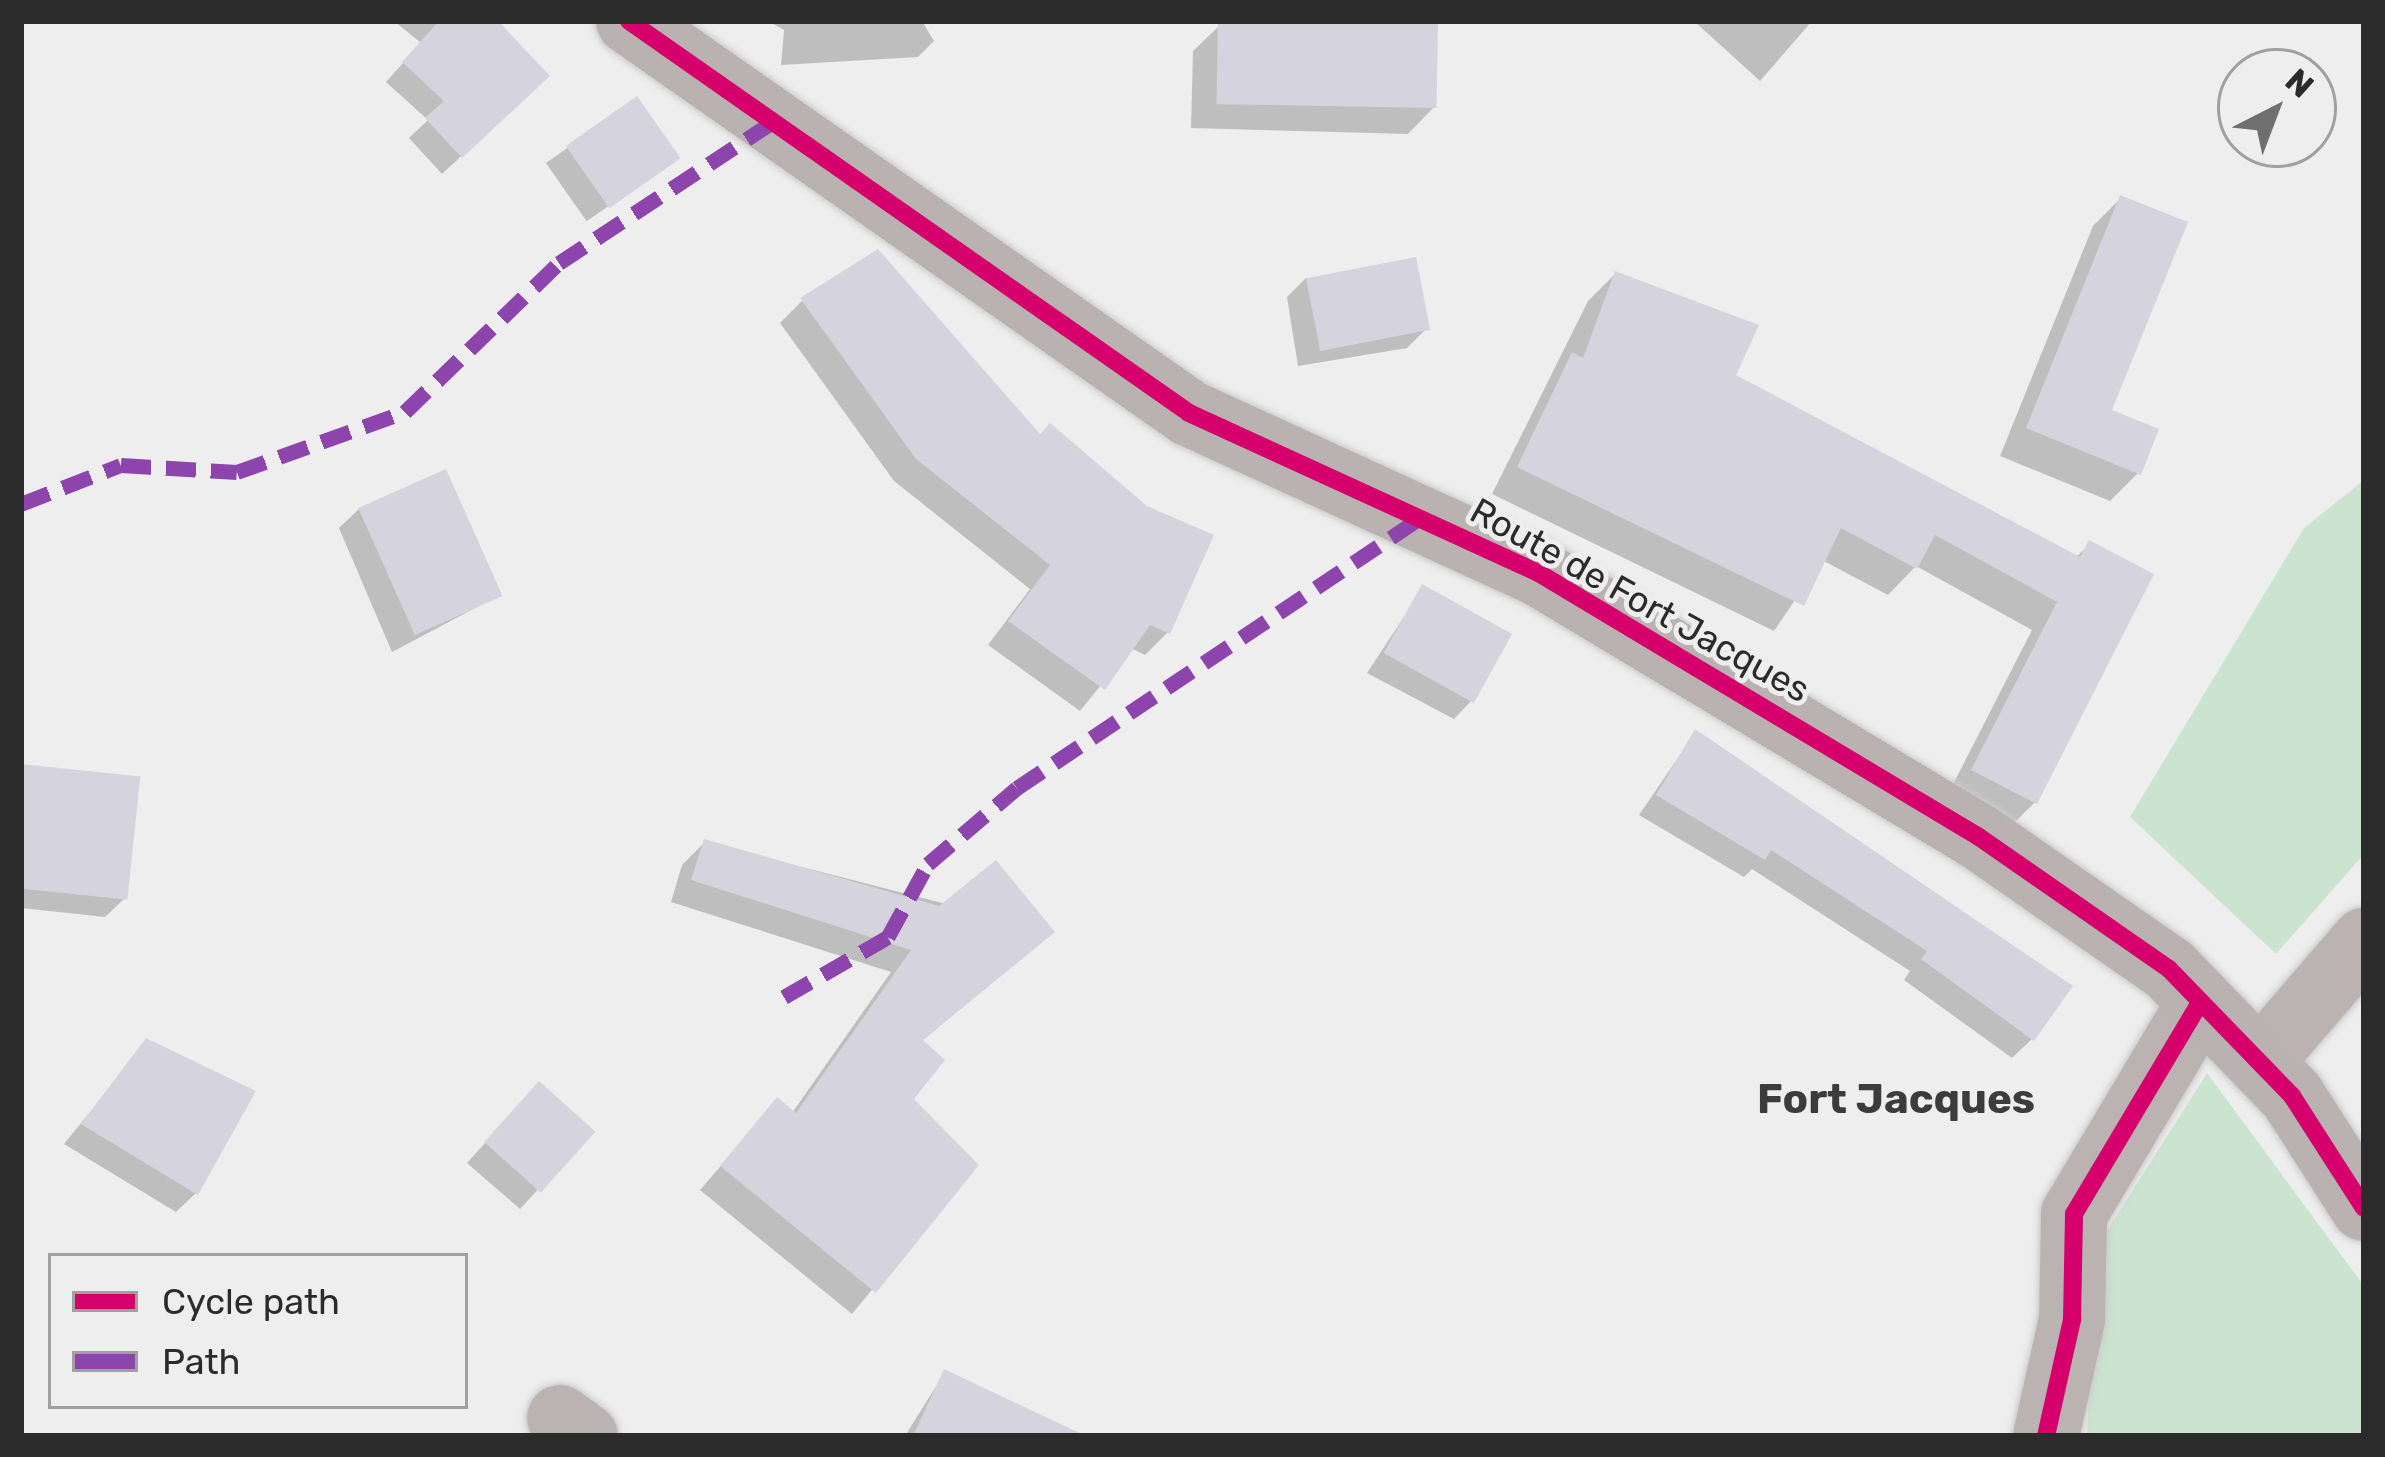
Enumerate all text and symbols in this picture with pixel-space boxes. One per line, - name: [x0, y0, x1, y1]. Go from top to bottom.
- north arrow: [2217, 48, 2337, 168]
- text: N: [2278, 61, 2321, 106]
- street label: Route de Fort Jacques: [1463, 489, 1817, 711]
- district label: Fort Jacques: [1757, 1074, 2035, 1124]
- legend: [48, 1253, 468, 1409]
- text: Cycle path: [162, 1280, 340, 1323]
- text: Path: [162, 1340, 240, 1383]

